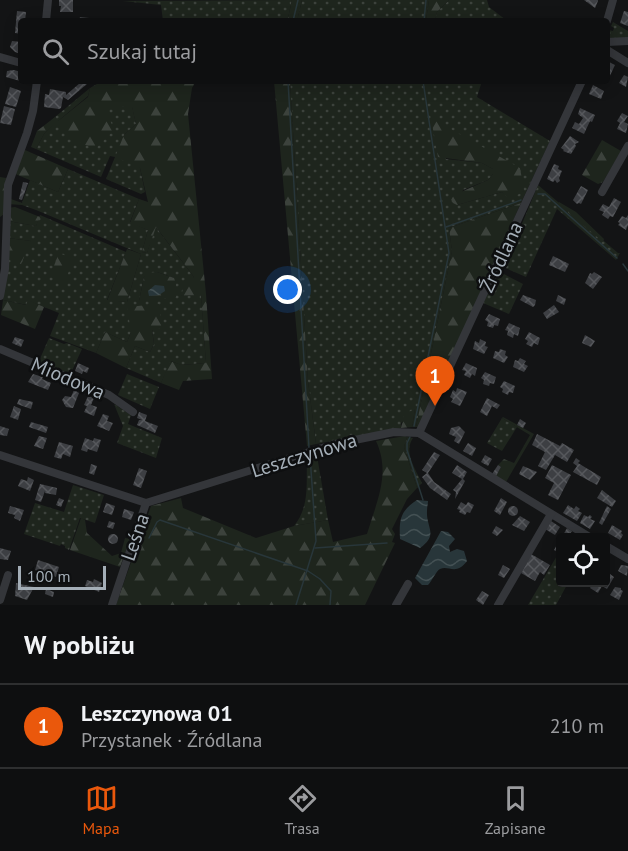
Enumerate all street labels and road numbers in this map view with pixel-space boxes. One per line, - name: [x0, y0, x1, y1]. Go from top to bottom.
- street label: Źródlana: [473, 217, 529, 297]
- street label: Miodowa: [27, 351, 109, 405]
- street label: Leszczynowa: [248, 427, 360, 483]
- street label: Leśna: [115, 510, 155, 564]

